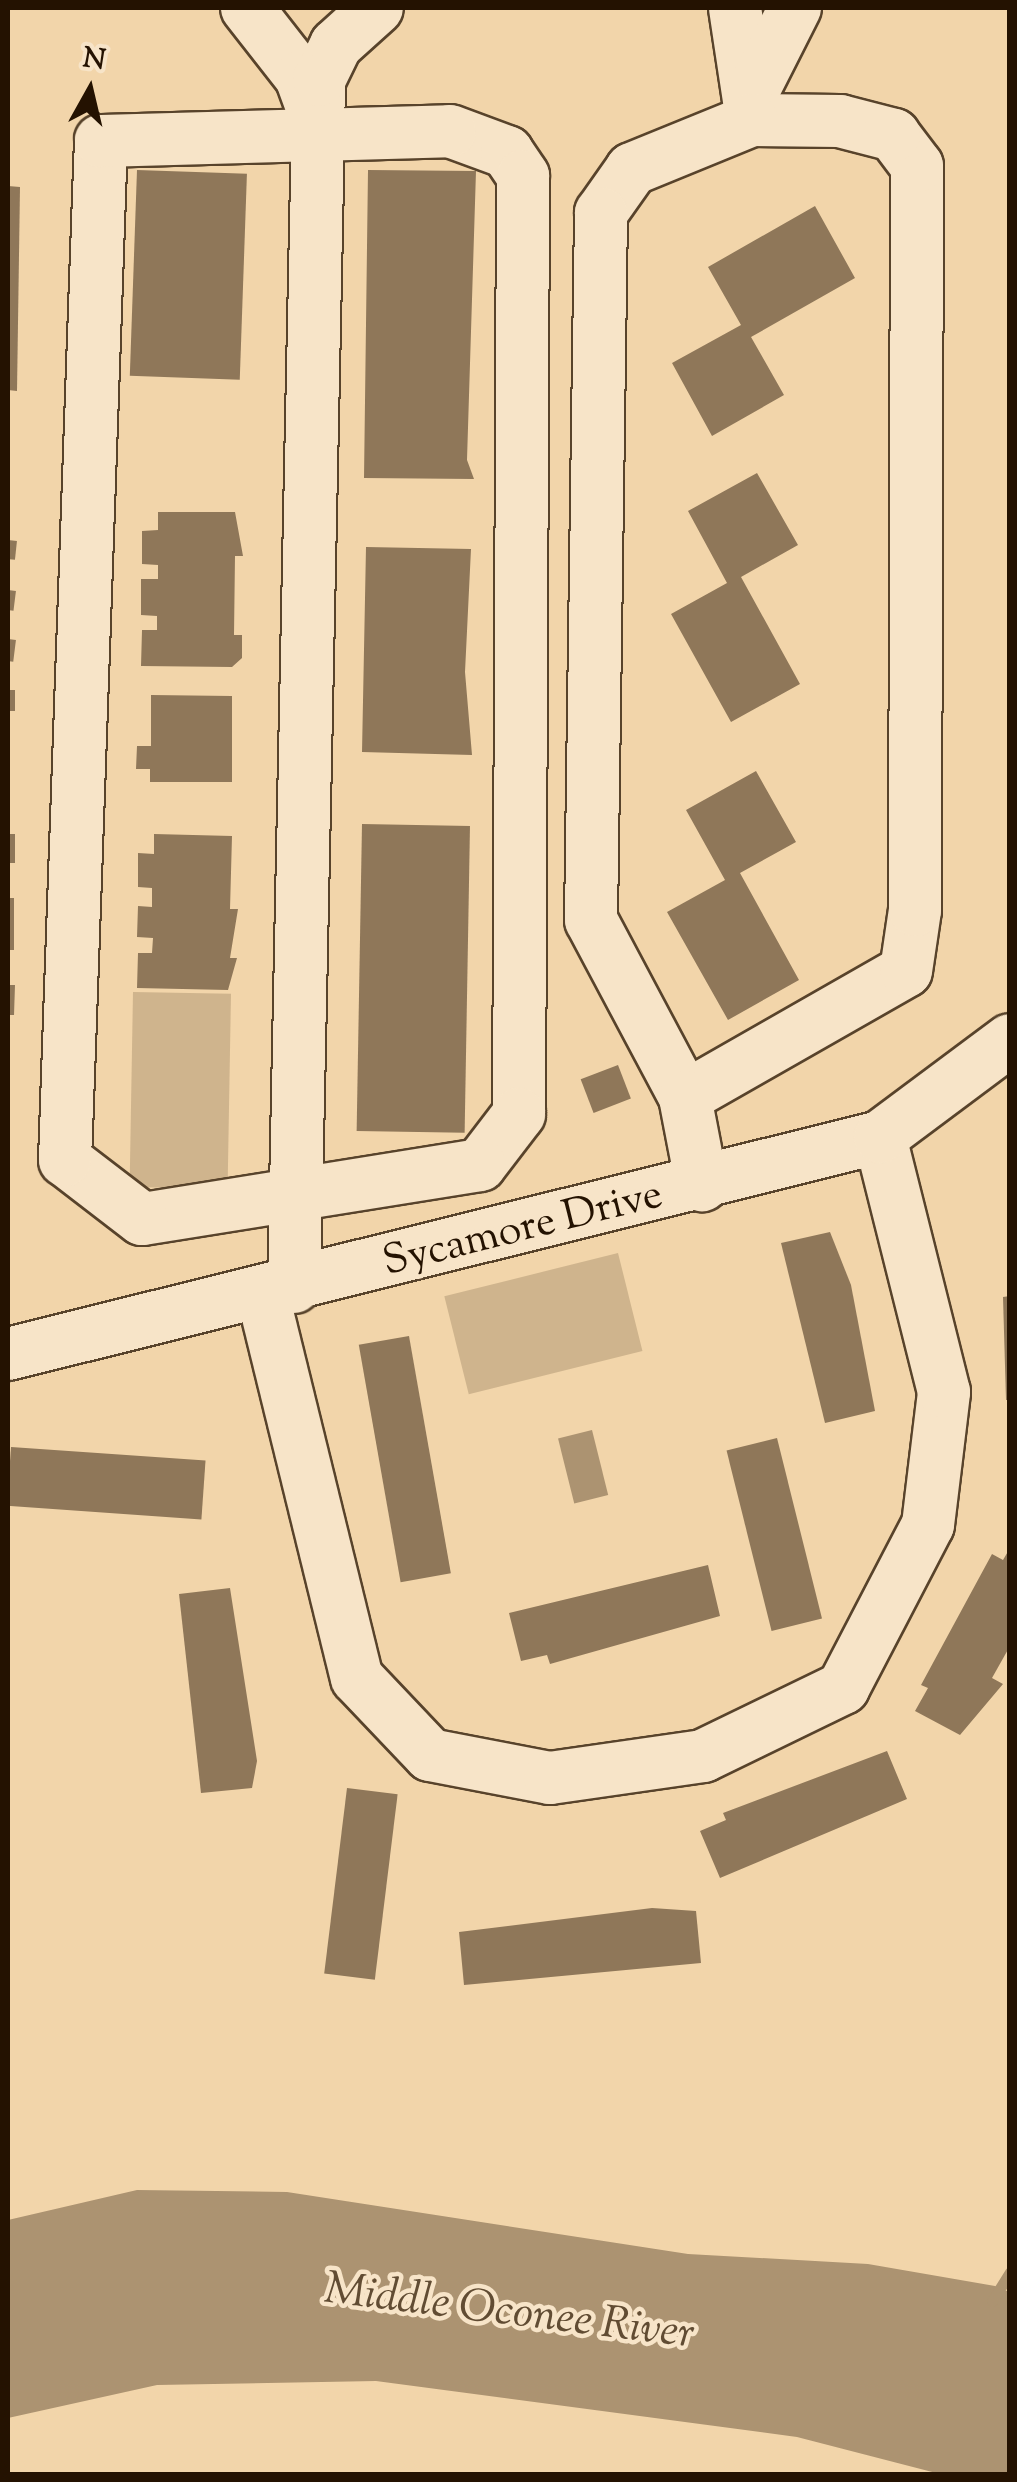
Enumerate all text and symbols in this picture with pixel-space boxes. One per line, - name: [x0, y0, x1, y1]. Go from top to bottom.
- text: N: [80, 39, 108, 82]
- north arrow: [40, 40, 140, 140]
- street label: Sycamore Drive: [378, 1171, 668, 1289]
- water label: Middle Oconee River: [321, 2265, 697, 2363]

